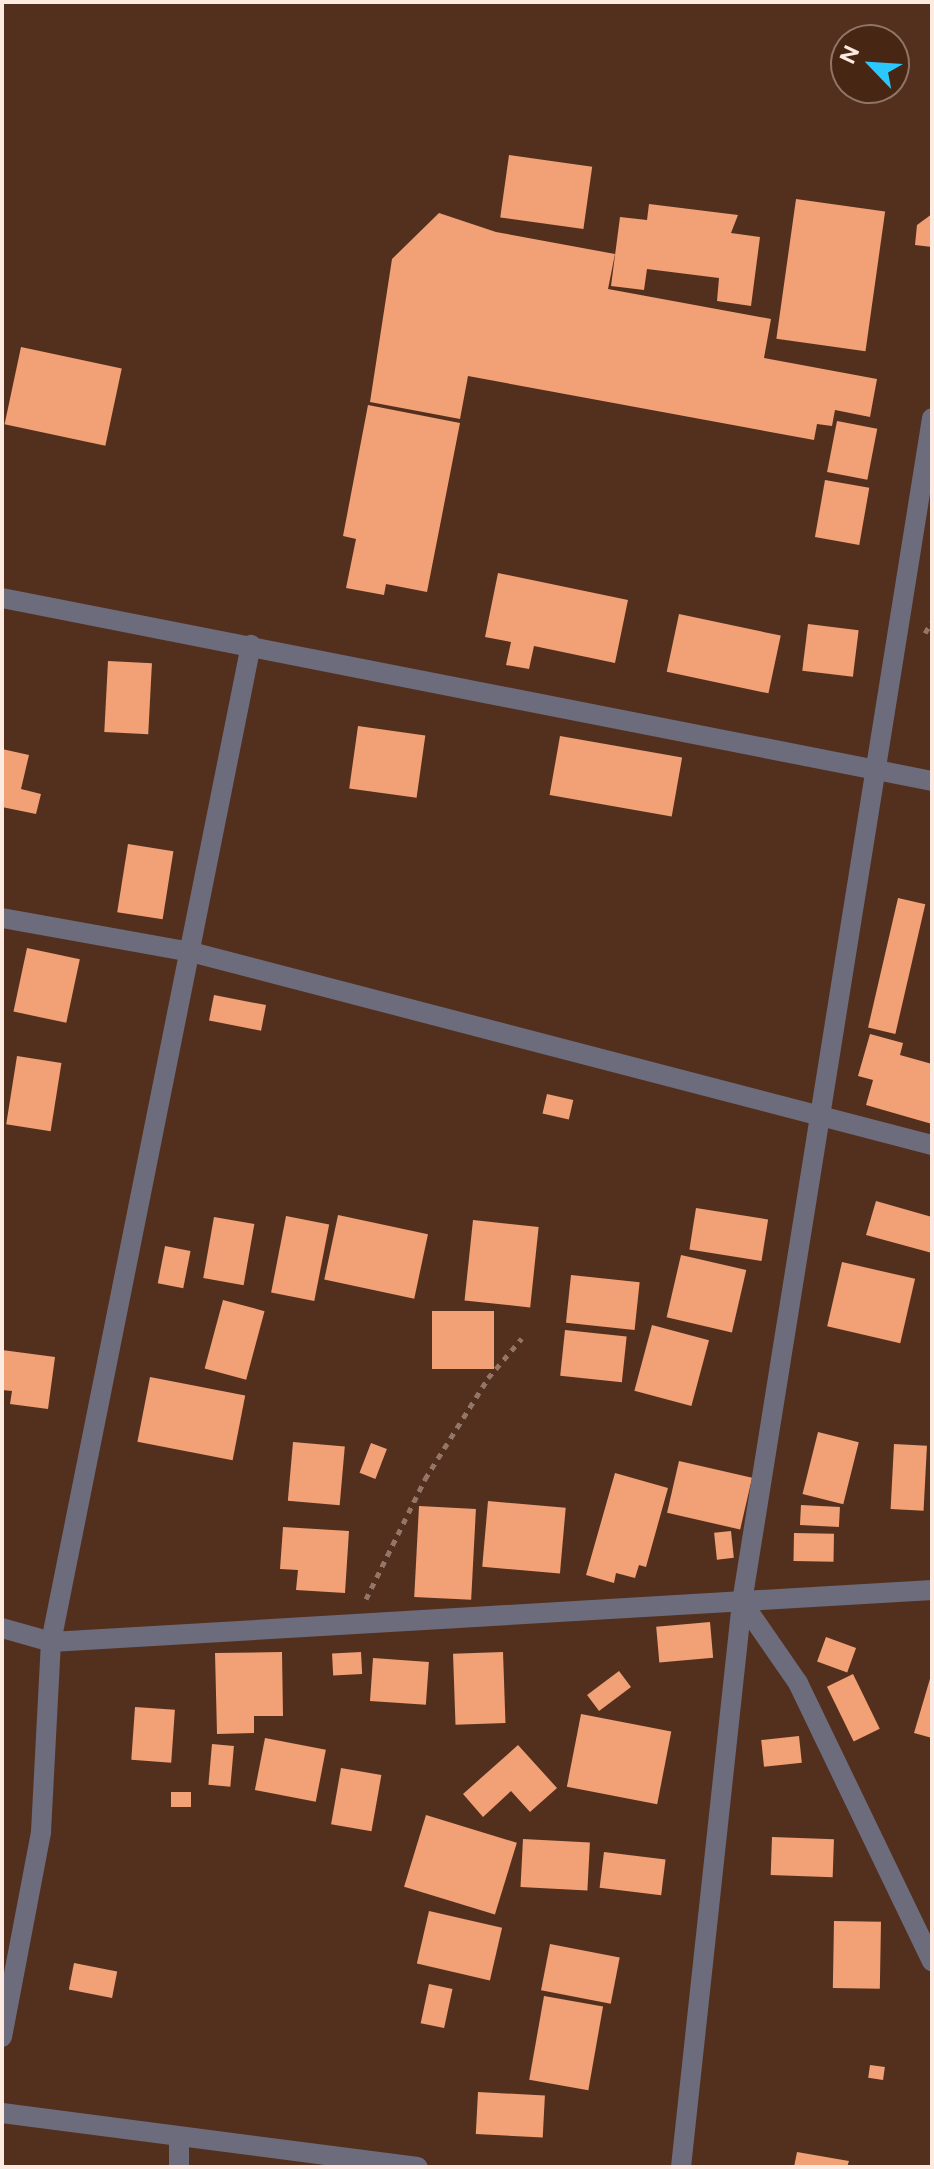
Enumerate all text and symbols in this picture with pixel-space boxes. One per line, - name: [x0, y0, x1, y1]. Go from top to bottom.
- north arrow: [830, 24, 910, 104]
- text: N: [834, 41, 865, 68]

